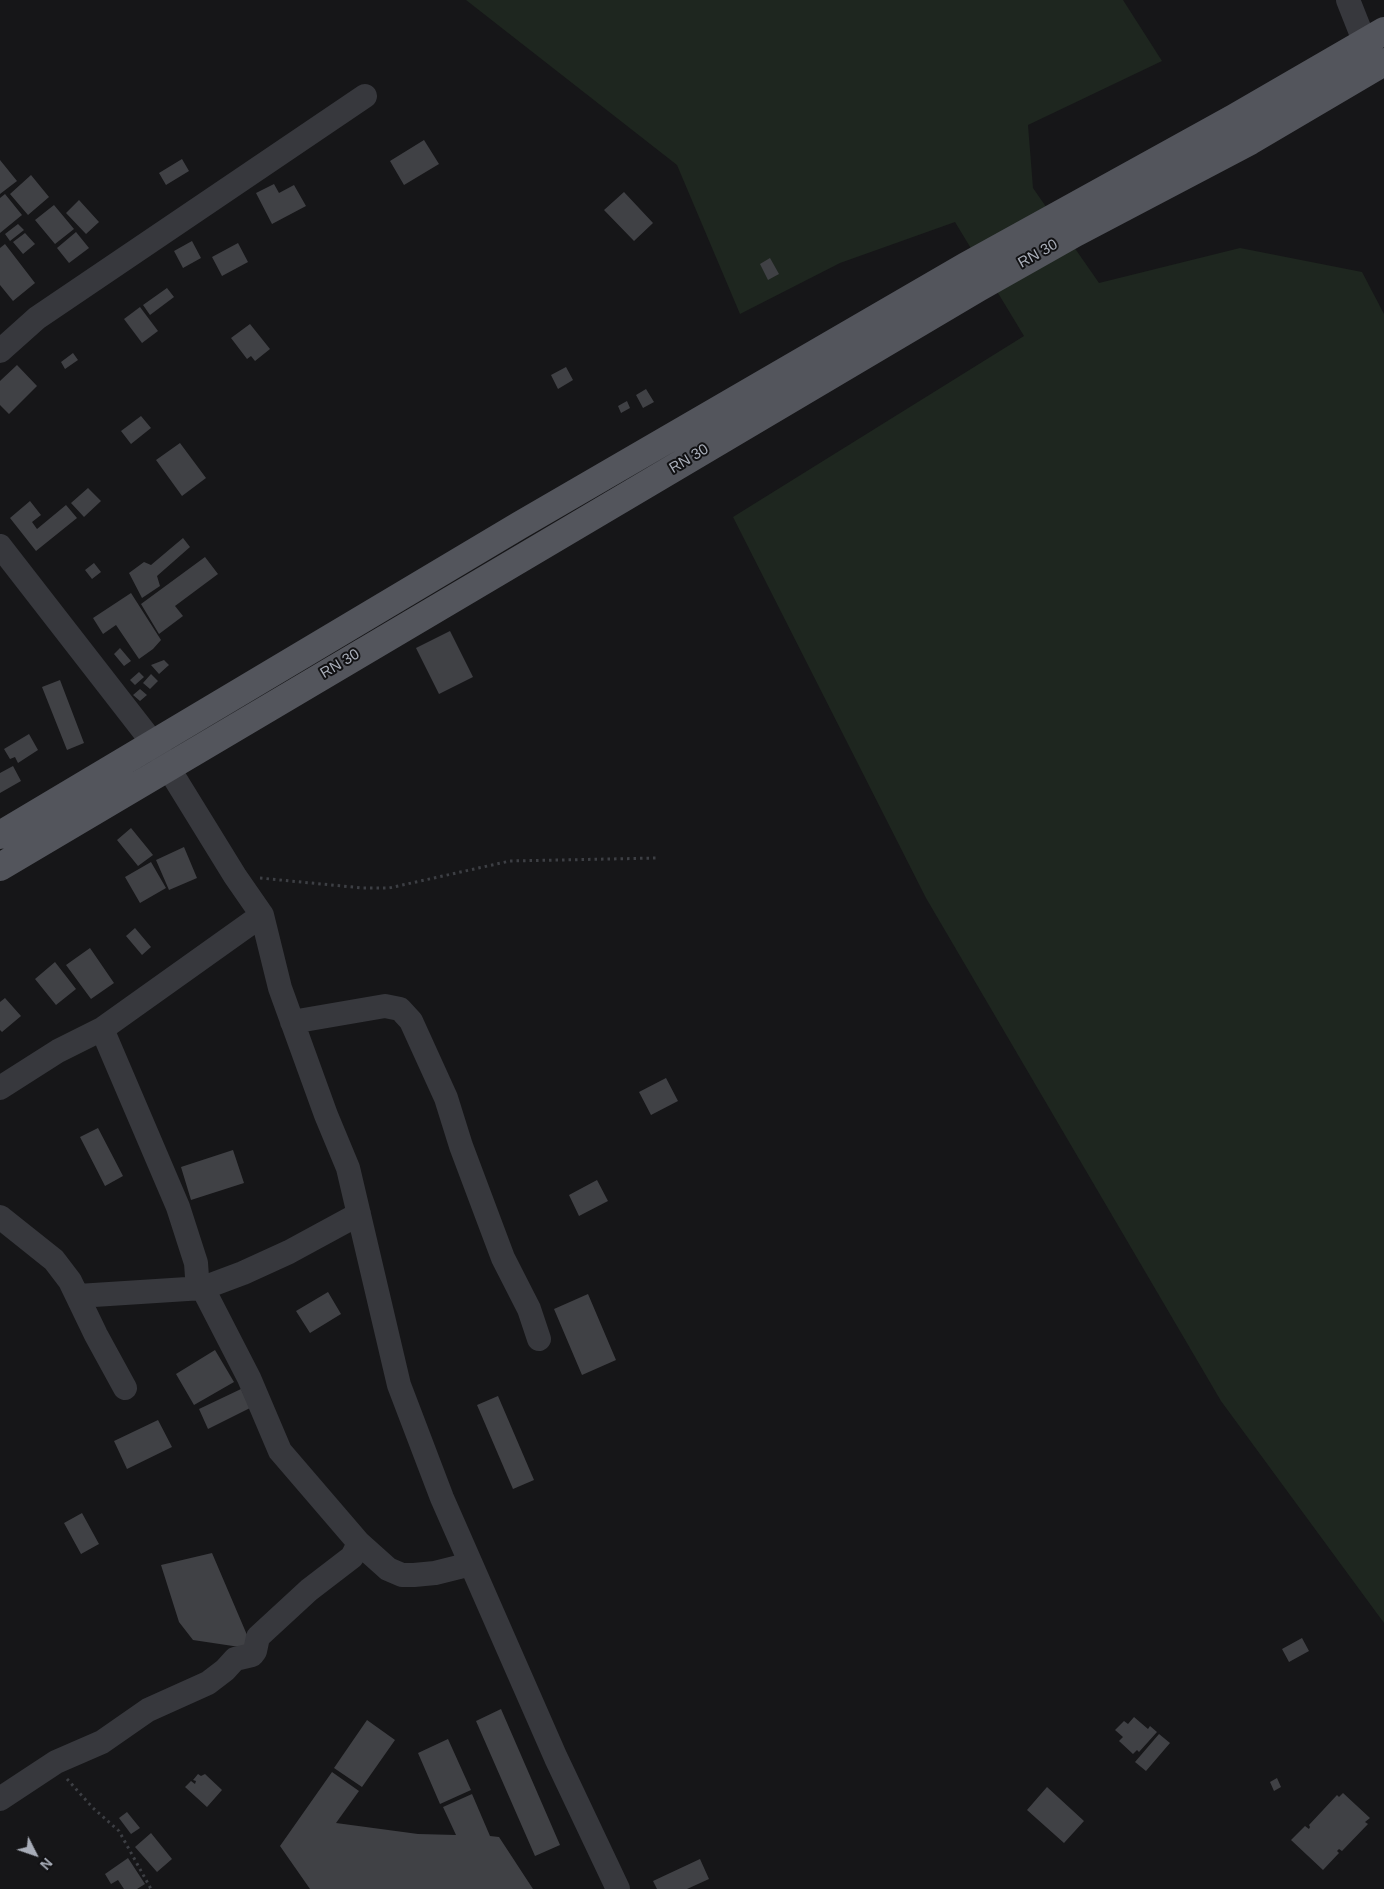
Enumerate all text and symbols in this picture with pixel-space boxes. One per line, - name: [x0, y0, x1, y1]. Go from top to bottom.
- street label: RN 30: [1015, 236, 1061, 272]
- street label: RN 30: [666, 440, 712, 478]
- street label: RN 30: [317, 645, 363, 683]
- north arrow: [10, 1829, 60, 1879]
- text: N: [37, 1855, 56, 1873]

